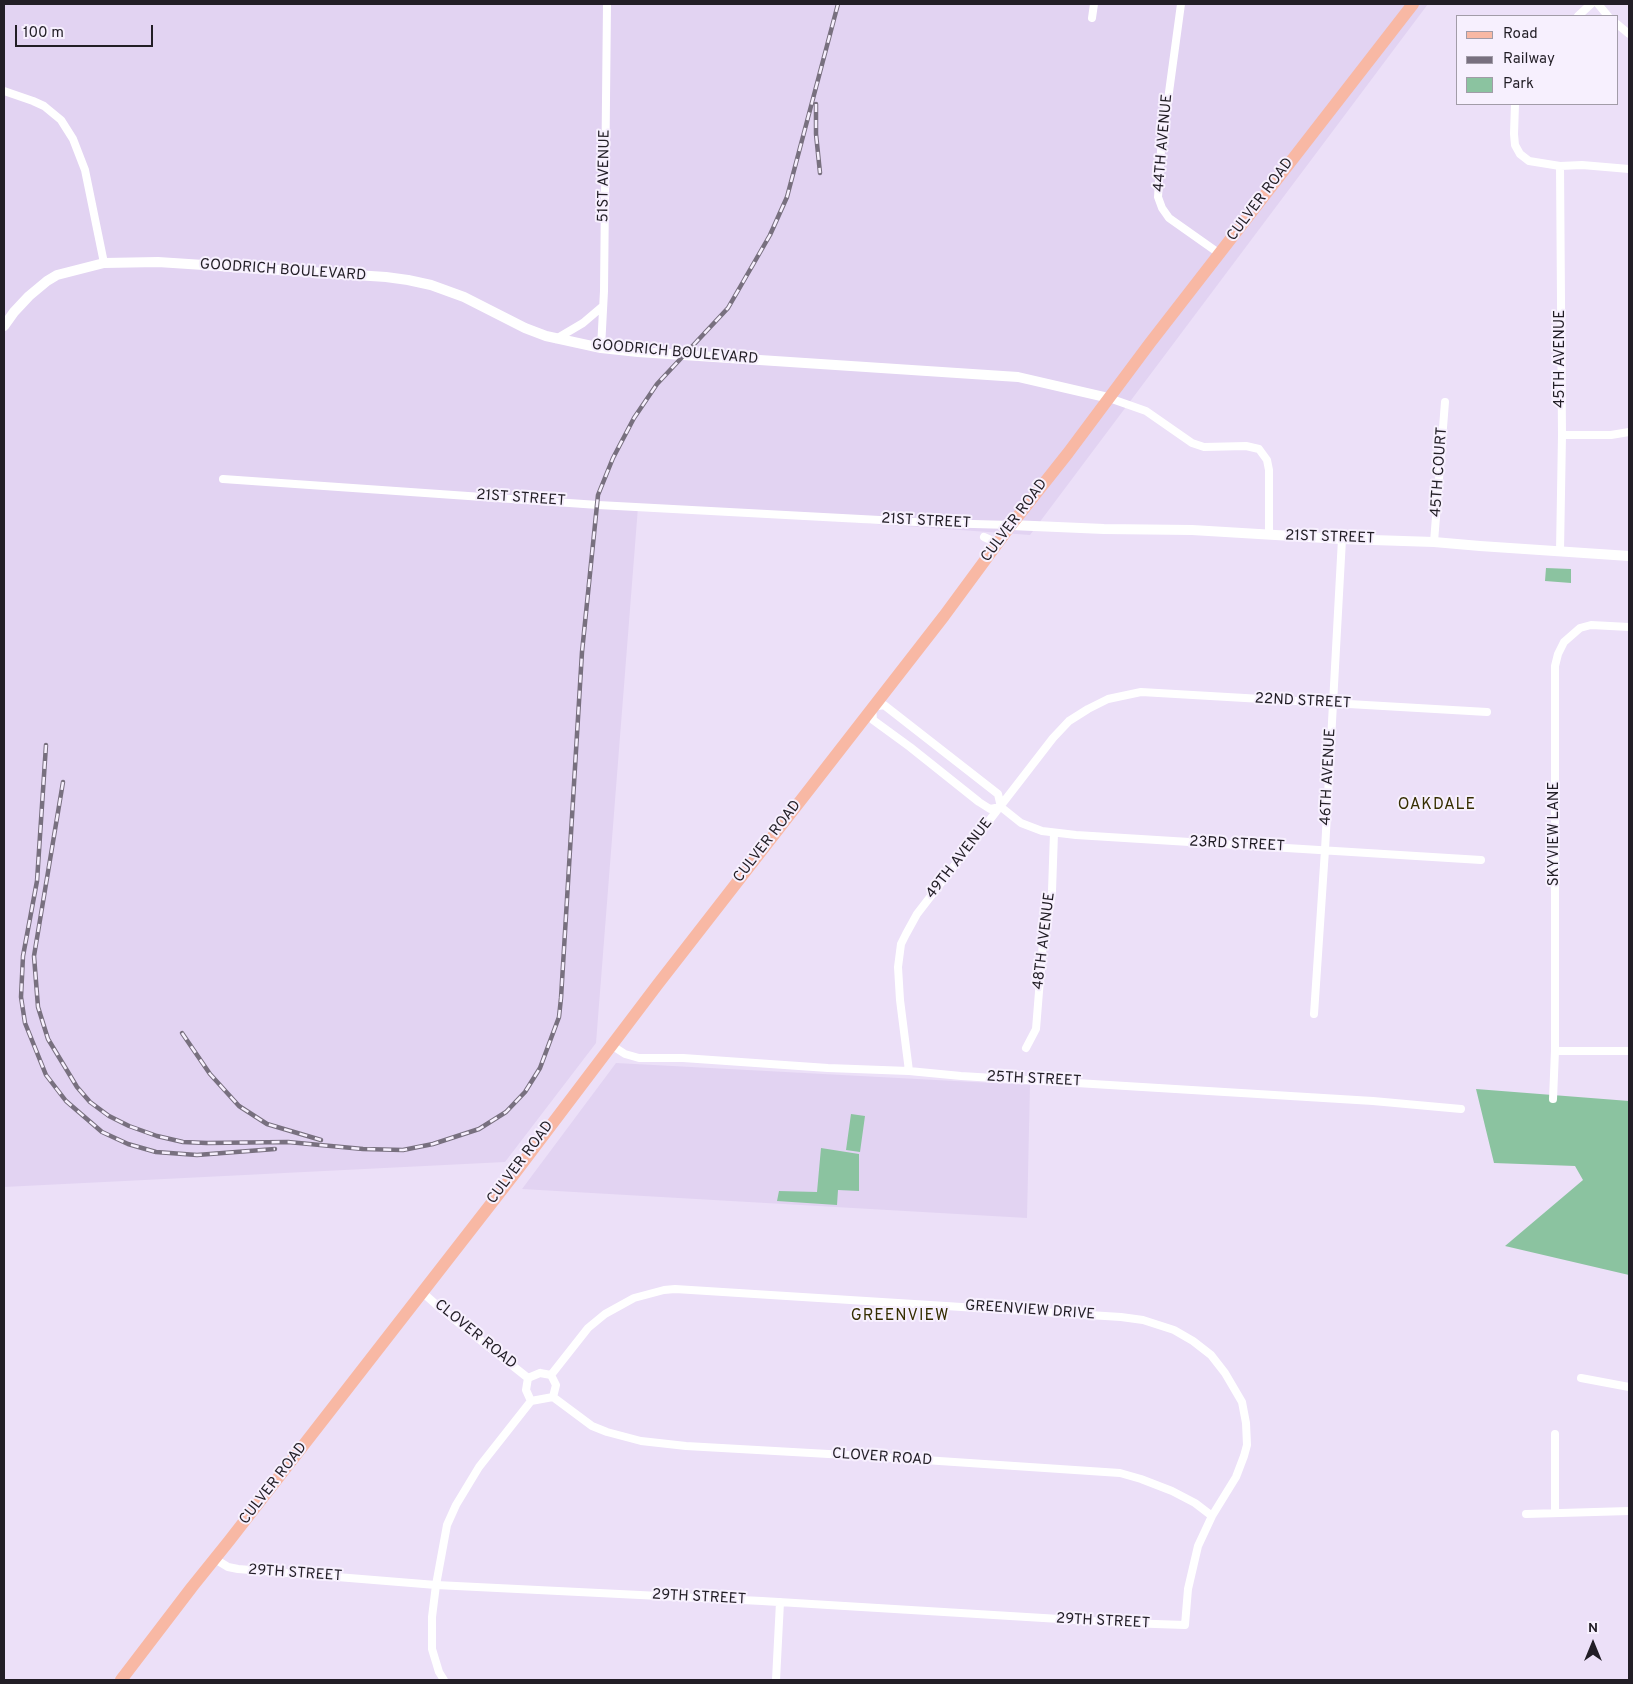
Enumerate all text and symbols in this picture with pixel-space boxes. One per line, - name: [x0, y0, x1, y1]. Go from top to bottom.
- scale bar: [18, 15, 155, 47]
- legend: [1456, 15, 1618, 105]
- text: 100 m: [23, 24, 64, 43]
- text: Road: [1503, 25, 1538, 44]
- text: Railway: [1503, 50, 1555, 69]
- text: Park: [1503, 75, 1534, 94]
- street label: 44TH AVENUE: [1151, 93, 1177, 193]
- street label: 51ST AVENUE: [595, 129, 615, 223]
- street label: CULVER ROAD: [1224, 155, 1298, 245]
- street label: GOODRICH BOULEVARD: [199, 256, 367, 286]
- street label: 45TH AVENUE: [1552, 310, 1570, 408]
- street label: GOODRICH BOULEVARD: [591, 337, 759, 369]
- street label: 45TH COURT: [1428, 426, 1452, 518]
- street label: CULVER ROAD: [978, 476, 1052, 566]
- street label: 21ST STREET: [476, 487, 566, 511]
- street label: 21ST STREET: [881, 511, 971, 533]
- street label: 21ST STREET: [1285, 527, 1375, 549]
- street label: 22ND STREET: [1254, 690, 1352, 714]
- street label: 46TH AVENUE: [1317, 728, 1341, 826]
- street label: SKYVIEW LANE: [1546, 782, 1564, 886]
- district label: OAKDALE: [1397, 796, 1477, 816]
- street label: CULVER ROAD: [730, 797, 806, 887]
- street label: 49TH AVENUE: [923, 815, 997, 903]
- street label: 23RD STREET: [1189, 834, 1285, 856]
- street label: 48TH AVENUE: [1030, 891, 1060, 991]
- street label: 25TH STREET: [986, 1069, 1082, 1091]
- street label: CULVER ROAD: [484, 1118, 558, 1208]
- street label: CLOVER ROAD: [430, 1296, 520, 1374]
- street label: GREENVIEW DRIVE: [964, 1297, 1096, 1325]
- district label: GREENVIEW: [850, 1307, 950, 1327]
- street label: CULVER ROAD: [236, 1439, 312, 1529]
- street label: CLOVER ROAD: [831, 1446, 933, 1470]
- street label: 29TH STREET: [247, 1562, 343, 1586]
- street label: 29TH STREET: [651, 1587, 747, 1609]
- street label: 29TH STREET: [1055, 1611, 1151, 1633]
- north arrow: [1568, 1619, 1618, 1669]
- text: N: [1588, 1620, 1598, 1637]

